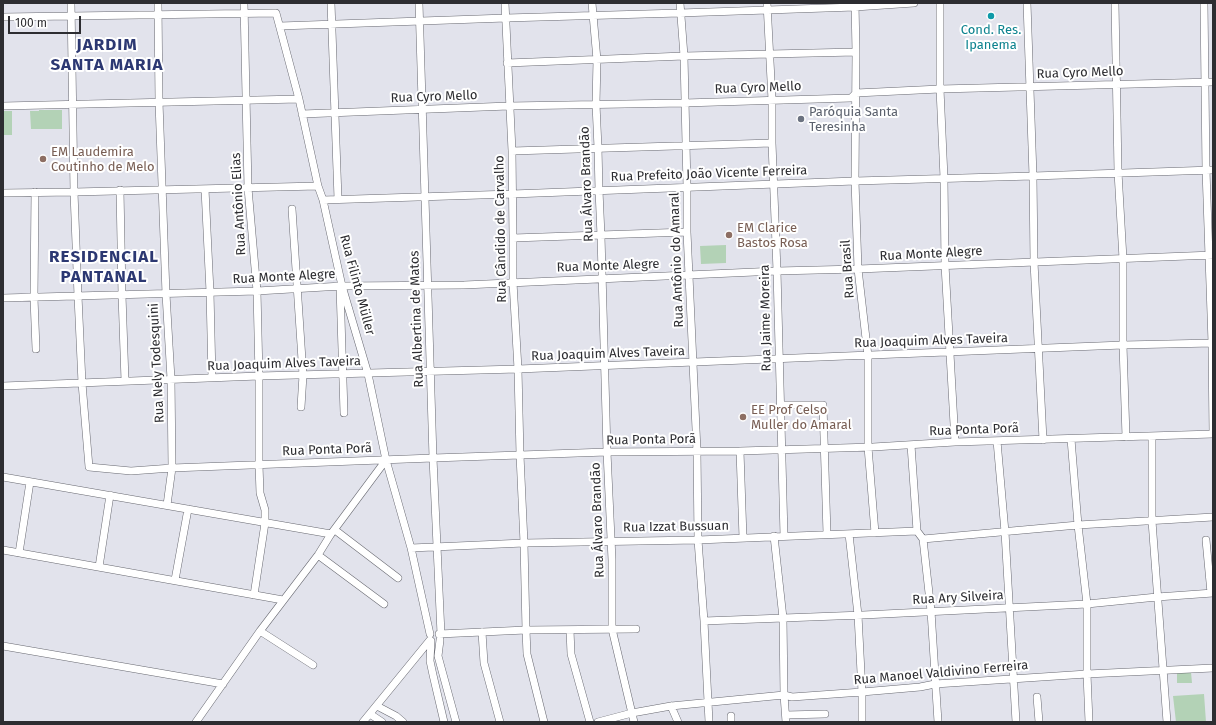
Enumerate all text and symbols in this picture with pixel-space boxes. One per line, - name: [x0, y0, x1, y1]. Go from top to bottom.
- scale bar: [10, 8, 83, 34]
- marker: Cond. Res. Ipanema: [986, 11, 996, 21]
- text: 100 m: [15, 16, 47, 30]
- place label: Cond. Res. Ipanema: [961, 22, 1021, 53]
- district label: JARDIM SANTA MARIA: [50, 35, 164, 75]
- street label: Rua Cyro Mello: [1036, 64, 1124, 82]
- street label: Rua Cyro Mello: [714, 79, 802, 97]
- street label: Rua Cyro Mello: [390, 88, 478, 106]
- place label: Paróquia Santa Teresinha: [809, 104, 898, 135]
- marker: Paróquia Santa Teresinha: [796, 114, 806, 124]
- street label: Rua Álvaro Brandão: [577, 126, 597, 242]
- place label: EM Laudemira Coutinho de Melo: [51, 144, 155, 175]
- street label: Rua Antônio Elias: [229, 152, 249, 256]
- marker: EM Laudemira Coutinho de Melo: [38, 154, 48, 164]
- street label: Rua Cândido de Carvalho: [492, 155, 510, 303]
- street label: Rua Prefeito João Vicente Ferreira: [610, 163, 808, 185]
- street label: Rua Antônio do Amaral: [667, 192, 687, 328]
- place label: EM Clarice Bastos Rosa: [737, 220, 808, 251]
- marker: EM Clarice Bastos Rosa: [724, 230, 734, 240]
- street label: Rua Filinto Müller: [336, 233, 378, 337]
- street label: Rua Brasil: [838, 239, 858, 299]
- street label: Rua Monte Alegre: [879, 244, 983, 264]
- district label: RESIDENCIAL PANTANAL: [49, 247, 159, 287]
- street label: Rua Albertina de Matos: [407, 250, 427, 388]
- street label: Rua Monte Alegre: [556, 256, 660, 276]
- street label: Rua Jaime Moreira: [757, 264, 775, 372]
- street label: Rua Monte Alegre: [232, 267, 336, 287]
- street label: Rua Nely Todesquini: [146, 303, 168, 423]
- street label: Rua Joaquim Alves Taveira: [854, 331, 1008, 351]
- street label: Rua Joaquim Alves Taveira: [531, 344, 685, 364]
- street label: Rua Joaquim Alves Taveira: [207, 354, 361, 374]
- place label: EE Prof Celso Muller do Amaral: [751, 402, 852, 433]
- marker: EE Prof Celso Muller do Amaral: [738, 412, 748, 422]
- street label: Rua Ponta Porã: [929, 421, 1019, 439]
- street label: Rua Ponta Porã: [606, 431, 696, 449]
- street label: Rua Ponta Porã: [282, 441, 372, 459]
- street label: Rua Álvaro Brandão: [588, 462, 608, 578]
- street label: Rua Izzat Bussuan: [623, 518, 729, 536]
- street label: Rua Ary Silveira: [912, 588, 1004, 608]
- street label: Rua Manoel Valdivino Ferreira: [853, 658, 1029, 688]

